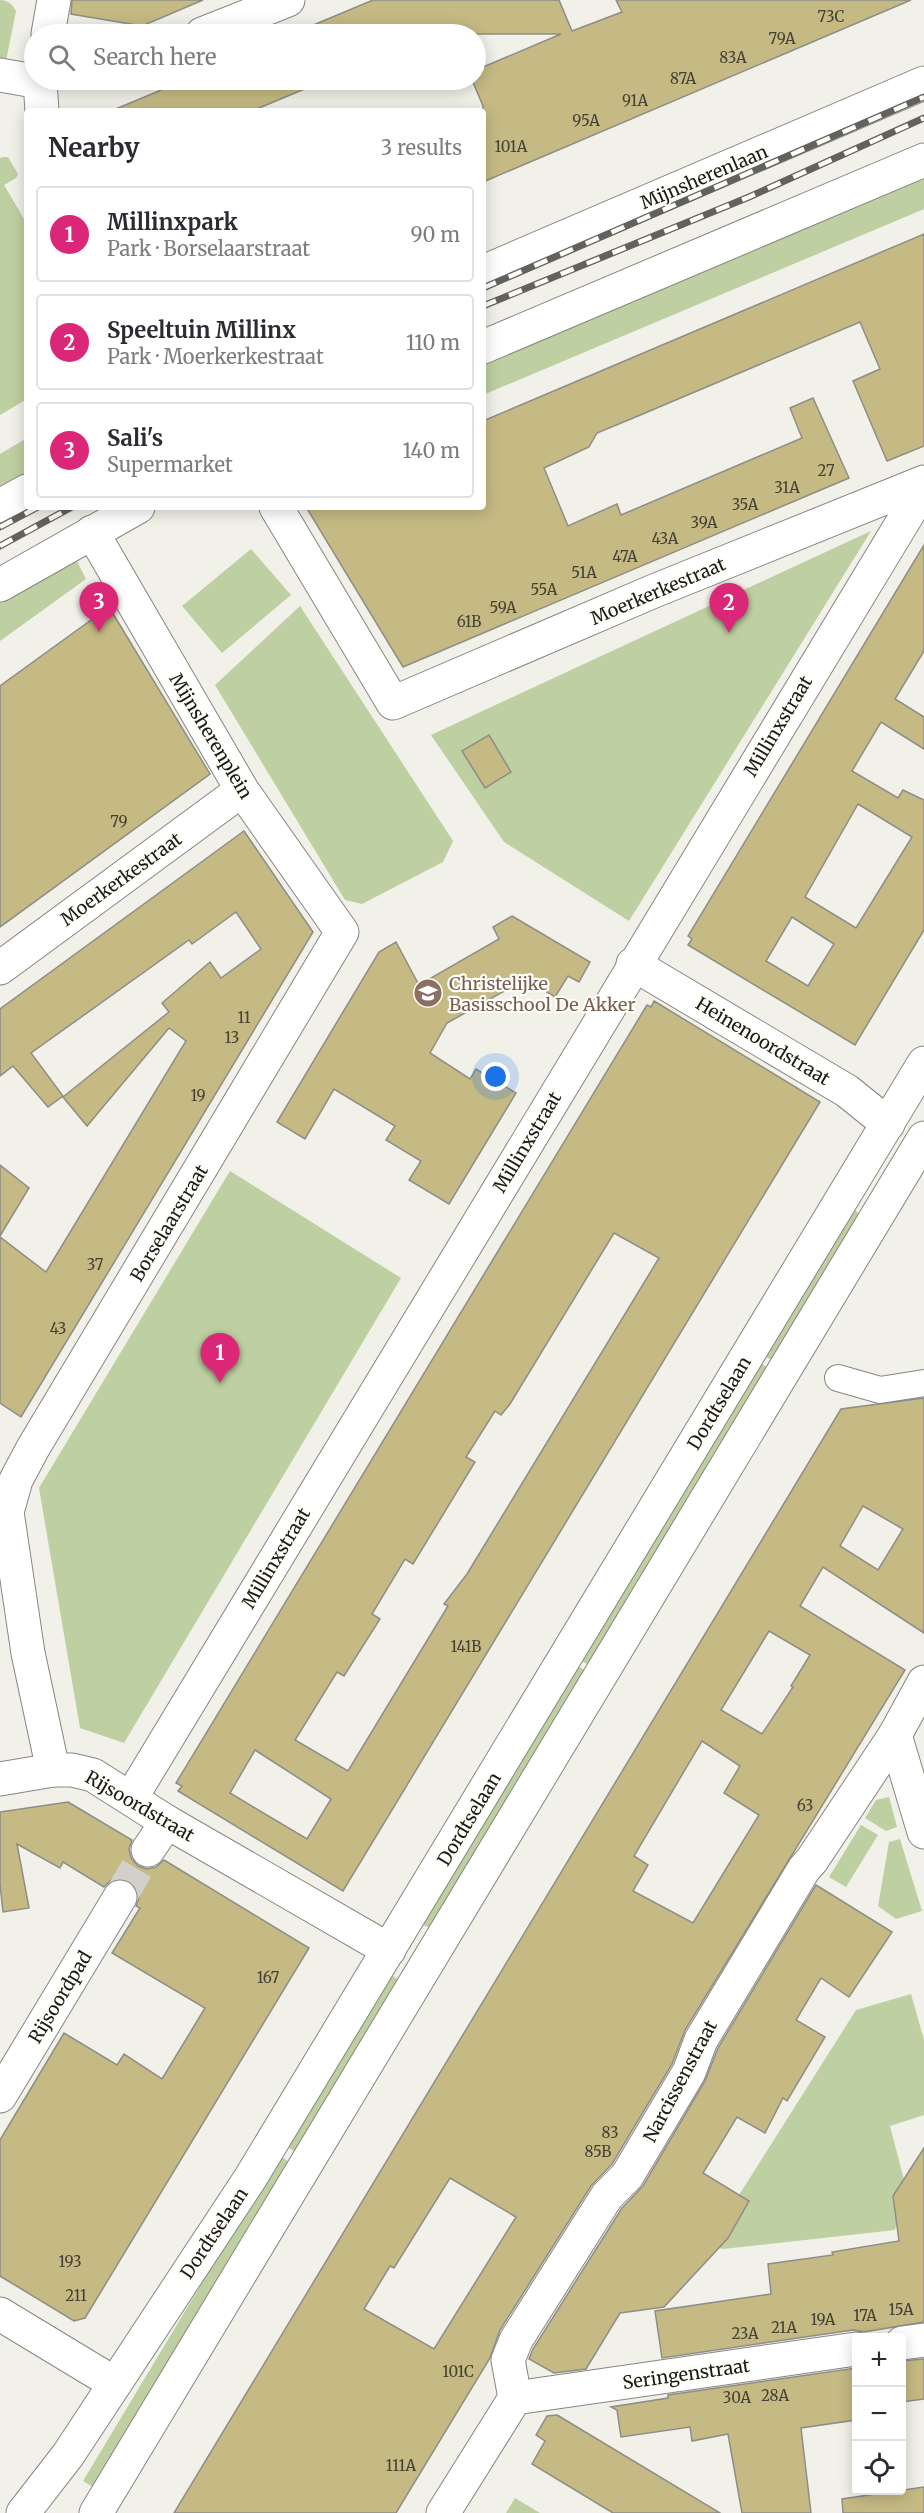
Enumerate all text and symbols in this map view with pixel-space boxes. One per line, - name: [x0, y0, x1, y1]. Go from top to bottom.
- house number: 73C: [818, 7, 845, 26]
- search box: [24, 24, 486, 90]
- house number: 79A: [768, 29, 796, 48]
- icon: search: [45, 41, 78, 74]
- text: Search here: [93, 43, 216, 71]
- house number: 83A: [719, 48, 747, 67]
- house number: 87A: [670, 69, 697, 88]
- house number: 91A: [622, 91, 648, 110]
- house number: 95A: [572, 111, 600, 130]
- text: Nearby: [48, 131, 140, 164]
- text: 3 results: [381, 135, 462, 160]
- house number: 101A: [495, 137, 528, 156]
- street label: Mijnsherenlaan: [637, 140, 771, 214]
- text: Millinxpark: [107, 208, 238, 236]
- text: 1: [65, 222, 74, 247]
- text: 90 m: [410, 222, 460, 247]
- text: Park · Borselaarstraat: [107, 236, 310, 261]
- text: Speeltuin Millinx: [107, 316, 296, 344]
- text: 2: [64, 330, 75, 355]
- text: 110 m: [406, 330, 460, 355]
- text: Park · Moerkerkestraat: [107, 344, 324, 369]
- text: Sali's: [107, 424, 163, 452]
- text: 3: [64, 438, 75, 463]
- text: 140 m: [403, 438, 460, 463]
- text: Supermarket: [107, 452, 233, 477]
- house number: 27: [818, 461, 835, 480]
- house number: 31A: [774, 478, 800, 497]
- house number: 35A: [732, 495, 759, 514]
- house number: 39A: [691, 513, 718, 532]
- house number: 43A: [652, 529, 679, 548]
- house number: 47A: [612, 547, 638, 566]
- street label: Moerkerkestraat: [587, 552, 729, 630]
- house number: 51A: [571, 563, 597, 582]
- house number: 55A: [531, 580, 558, 599]
- pin: 3: [80, 582, 118, 632]
- pin: 2: [710, 584, 748, 633]
- house number: 59A: [489, 598, 517, 617]
- house number: 61B: [457, 612, 481, 631]
- street label: Mijnsherenplein: [164, 669, 258, 803]
- street label: Millinxstraat: [739, 671, 817, 781]
- house number: 79: [110, 812, 128, 831]
- street label: Moerkerkestraat: [56, 827, 186, 931]
- place label: Christelijke Basisschool De Akker: [449, 972, 636, 1016]
- school or university icon: Christelijke Basisschool De Akker: [412, 977, 444, 1009]
- street label: Heinenoordstraat: [692, 992, 834, 1090]
- house number: 11: [237, 1008, 251, 1027]
- house number: 13: [225, 1028, 239, 1047]
- your location: [481, 1062, 510, 1091]
- house number: 19: [190, 1086, 206, 1105]
- street label: Millinxstraat: [488, 1087, 566, 1197]
- street label: Borselaarstraat: [125, 1160, 213, 1286]
- house number: 37: [87, 1255, 104, 1274]
- house number: 43: [50, 1319, 66, 1338]
- pin: 1: [200, 1334, 240, 1383]
- street label: Dordtselaan: [682, 1352, 756, 1454]
- street label: Millinxstraat: [237, 1503, 315, 1613]
- house number: 141B: [451, 1637, 481, 1656]
- street label: Rijsoordstraat: [81, 1765, 199, 1847]
- street label: Dordtselaan: [432, 1768, 506, 1870]
- house number: 63: [797, 1796, 813, 1815]
- street label: Rijsoordpad: [23, 1946, 97, 2047]
- house number: 167: [257, 1968, 280, 1987]
- street label: Narcissenstraat: [638, 2016, 722, 2146]
- house number: 83: [602, 2123, 619, 2142]
- house number: 85B: [585, 2142, 611, 2161]
- street label: Dordtselaan: [175, 2183, 253, 2283]
- house number: 193: [58, 2252, 82, 2271]
- house number: 211: [65, 2286, 87, 2305]
- house number: 15A: [888, 2300, 914, 2319]
- house number: 17A: [853, 2306, 877, 2325]
- house number: 19A: [811, 2310, 836, 2329]
- house number: 21A: [771, 2318, 797, 2337]
- house number: 23A: [731, 2324, 759, 2343]
- map controls: [852, 2333, 906, 2495]
- button: +: [852, 2333, 906, 2387]
- street label: Seringenstraat: [621, 2354, 751, 2394]
- house number: 101C: [442, 2362, 474, 2381]
- house number: 28A: [761, 2386, 790, 2405]
- button: −: [852, 2387, 906, 2441]
- house number: 30A: [723, 2388, 752, 2407]
- button: locate: [852, 2441, 906, 2495]
- house number: 111A: [386, 2456, 417, 2475]

